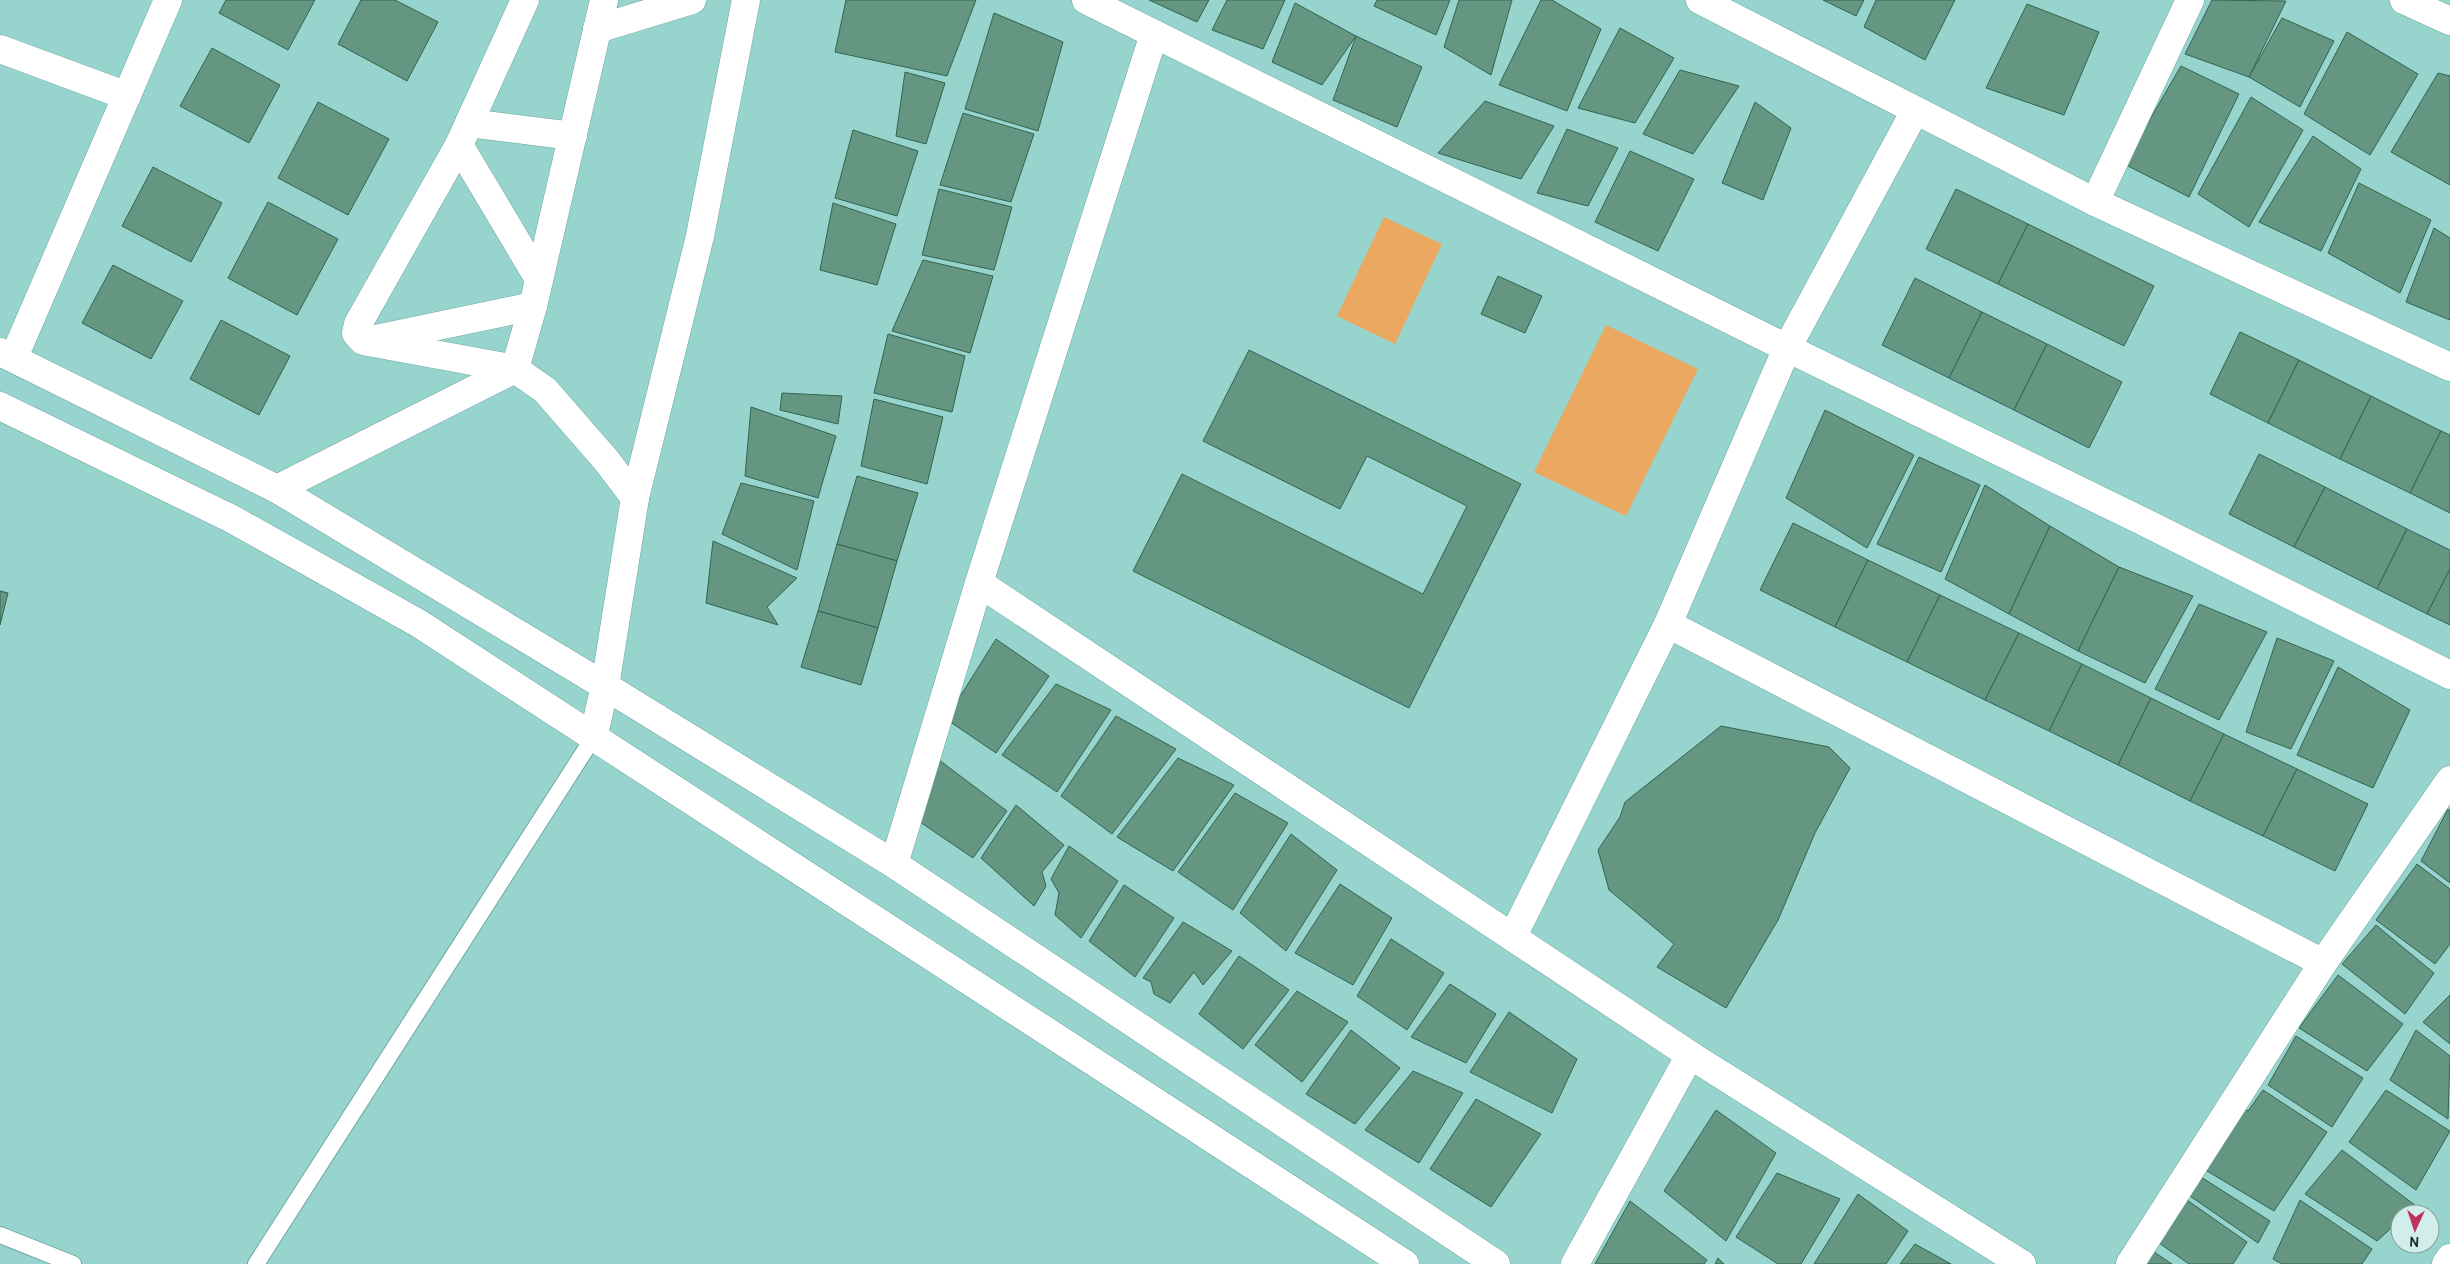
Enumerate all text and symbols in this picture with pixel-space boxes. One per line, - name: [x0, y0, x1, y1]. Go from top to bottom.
- north arrow: [2390, 1204, 2440, 1254]
- text: N: [2409, 1232, 2420, 1249]

